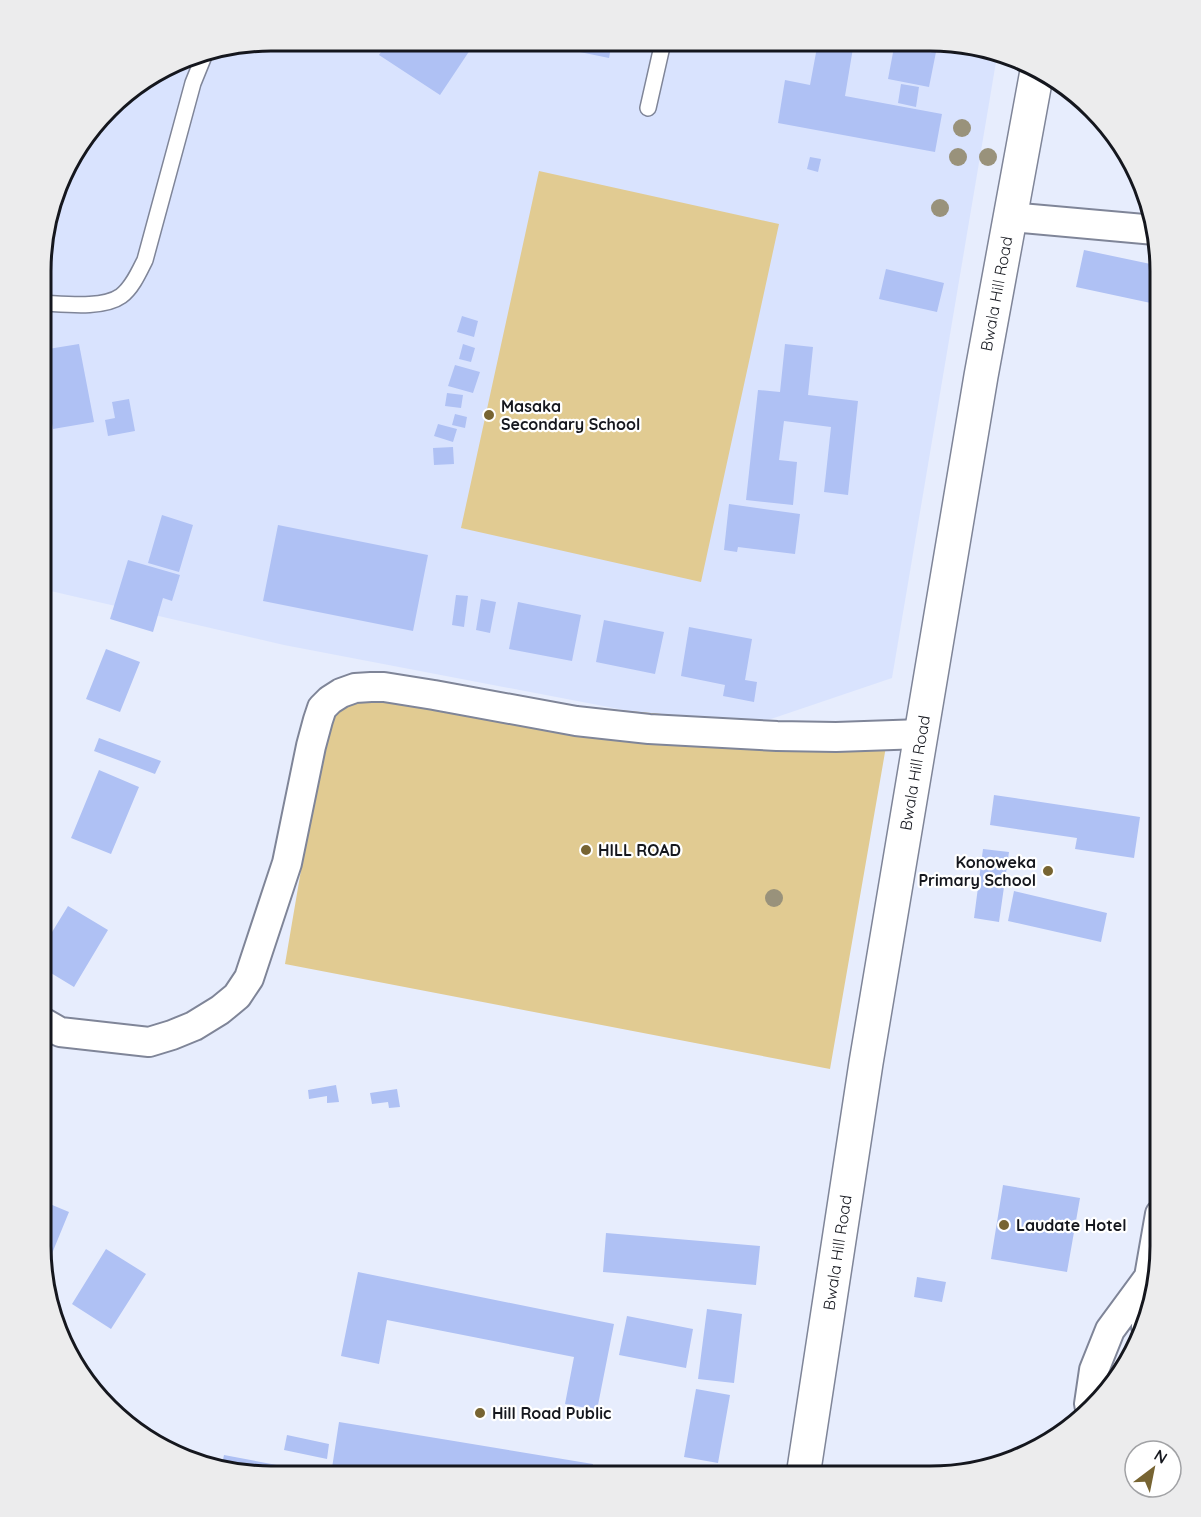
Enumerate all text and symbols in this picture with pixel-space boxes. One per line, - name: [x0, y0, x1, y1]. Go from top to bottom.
- street label: Bwala Hill Road: [976, 235, 1016, 353]
- place label: Masaka Secondary School: [501, 396, 640, 434]
- marker: Masaka Secondary School: [482, 408, 496, 422]
- street label: Bwala Hill Road: [895, 714, 934, 832]
- place label: HILL ROAD: [598, 840, 681, 860]
- marker: HILL ROAD: [579, 843, 593, 857]
- place label: Konoweka Primary School: [918, 852, 1036, 890]
- marker: Konoweka Primary School: [1041, 864, 1055, 878]
- street label: Bwala Hill Road: [818, 1194, 856, 1312]
- place label: Laudate Hotel: [1016, 1215, 1126, 1235]
- marker: Laudate Hotel: [997, 1218, 1011, 1232]
- place label: Hill Road Public: [492, 1403, 611, 1423]
- marker: Hill Road Public: [473, 1406, 487, 1420]
- north arrow: [1123, 1439, 1183, 1499]
- text: N: [1151, 1445, 1171, 1468]

